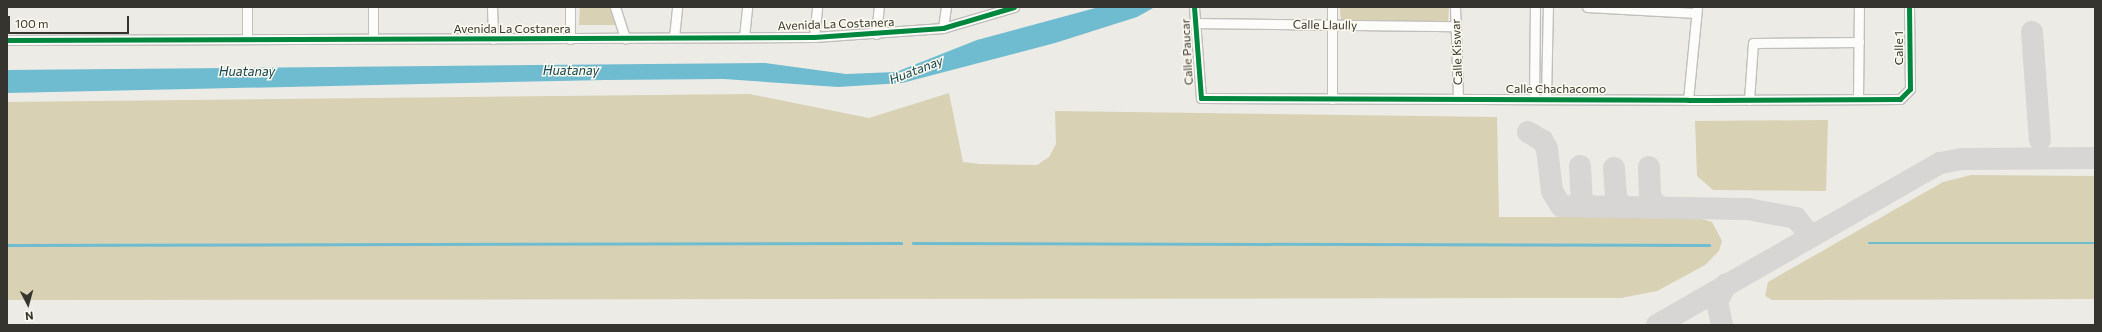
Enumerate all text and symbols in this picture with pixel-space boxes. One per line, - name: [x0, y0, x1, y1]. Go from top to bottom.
- scale bar: [10, 8, 131, 34]
- street label: Avenida La Costanera: [777, 15, 895, 33]
- text: 100 m: [15, 16, 49, 30]
- street label: Calle Llaully: [1293, 17, 1357, 33]
- street label: Calle Paucar: [1178, 18, 1196, 86]
- street label: Calle Kiswar: [1449, 19, 1465, 85]
- street label: Avenida La Costanera: [453, 22, 571, 36]
- street label: Calle 1: [1892, 31, 1906, 65]
- water label: Huatanay: [887, 53, 945, 87]
- water label: Huatanay: [543, 62, 599, 78]
- water label: Huatanay: [219, 63, 275, 79]
- street label: Calle Chachacomo: [1506, 82, 1606, 96]
- north arrow: [8, 284, 48, 324]
- text: N: [25, 310, 34, 323]

